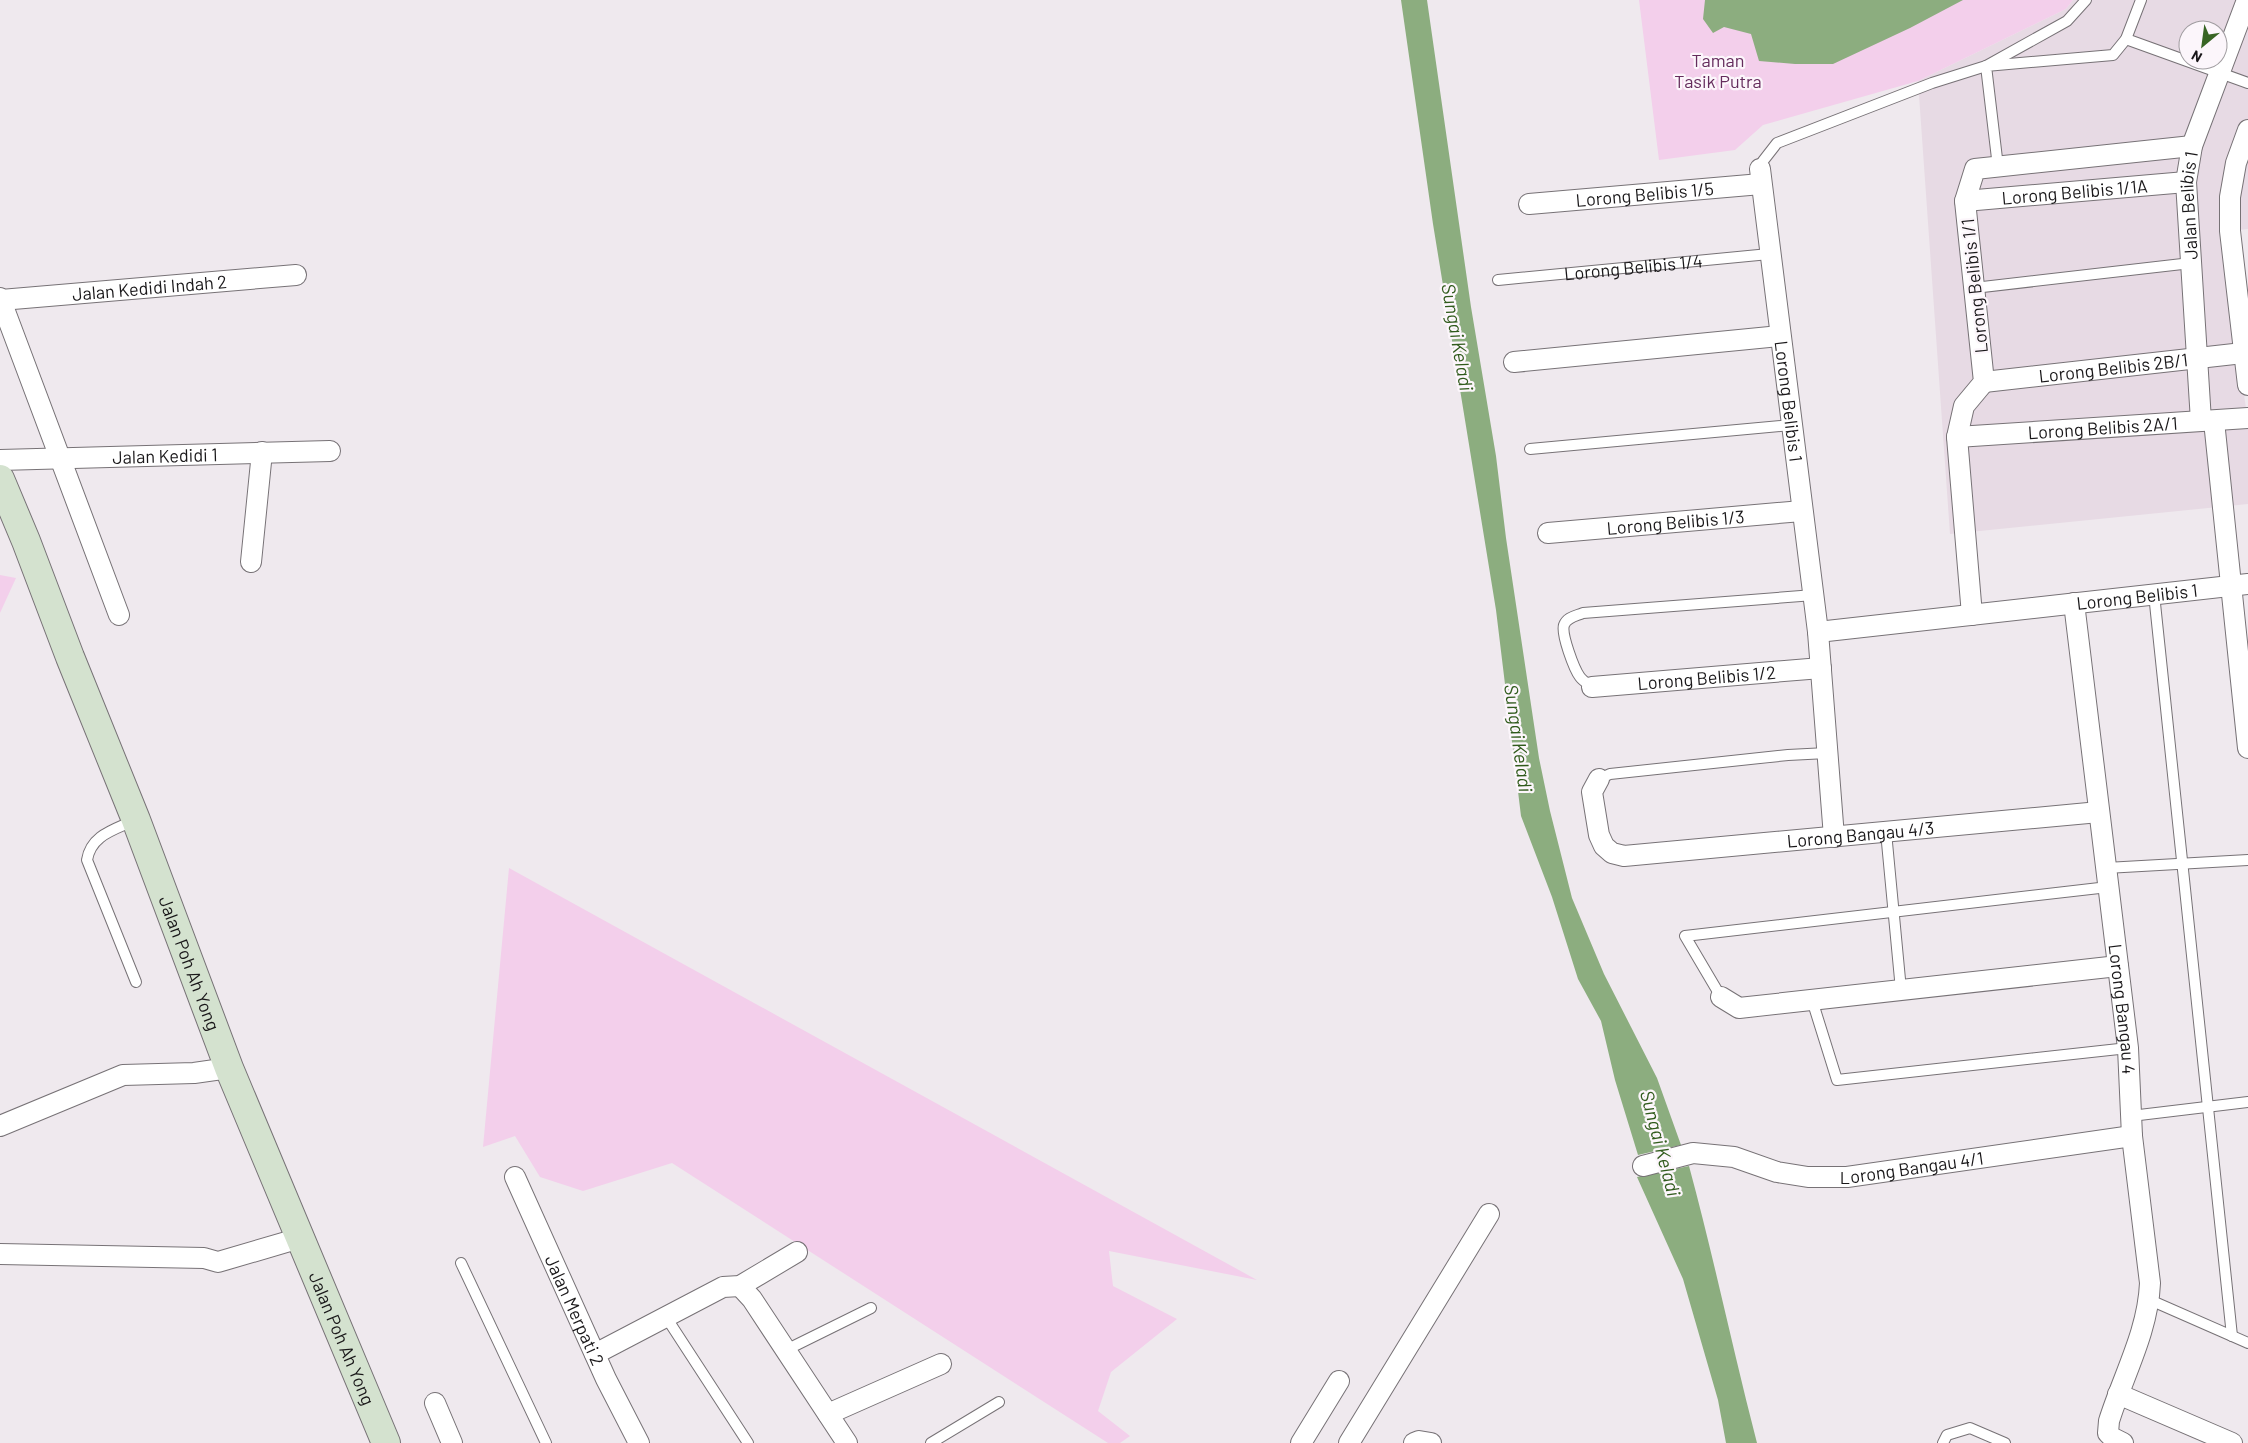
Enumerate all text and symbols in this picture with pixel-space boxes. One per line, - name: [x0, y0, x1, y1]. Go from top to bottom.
- north arrow: [2178, 20, 2228, 70]
- text: N: [2188, 47, 2205, 66]
- park label: Taman Tasik Putra: [1674, 49, 1762, 92]
- street label: Jalan Belibis 1: [2175, 150, 2202, 260]
- street label: Lorong Belibis 1/1A: [2001, 174, 2149, 209]
- street label: Lorong Belibis 1/5: [1575, 177, 1714, 211]
- street label: Lorong Belibis 1/1: [1956, 218, 1992, 354]
- street label: Lorong Belibis 1/4: [1563, 249, 1704, 285]
- street label: Jalan Kedidi Indah 2: [71, 270, 228, 305]
- water label: Sungai Keladi: [1437, 281, 1479, 393]
- street label: Lorong Belibis 1: [1771, 339, 1808, 463]
- street label: Lorong Belibis 2B/1: [2037, 348, 2189, 387]
- street label: Lorong Belibis 2A/1: [2027, 412, 2178, 443]
- street label: Jalan Kedidi 1: [112, 443, 218, 468]
- street label: Lorong Belibis 1/3: [1606, 505, 1745, 539]
- street label: Lorong Belibis 1: [2075, 579, 2199, 614]
- street label: Lorong Belibis 1/2: [1637, 661, 1777, 694]
- water label: Sungai Keladi: [1500, 683, 1538, 794]
- street label: Lorong Bangau 4/3: [1786, 816, 1935, 852]
- street label: Jalan Poh Ah Yong: [154, 893, 225, 1034]
- street label: Lorong Bangau 4: [2104, 942, 2140, 1075]
- water label: Sungai Keladi: [1636, 1088, 1686, 1199]
- street label: Lorong Bangau 4/1: [1840, 1147, 1985, 1188]
- street label: Jalan Merpati 2: [541, 1251, 609, 1369]
- street label: Jalan Poh Ah Yong: [305, 1268, 380, 1408]

